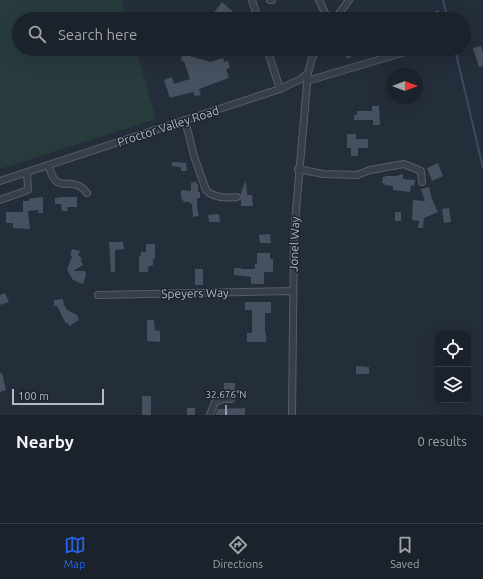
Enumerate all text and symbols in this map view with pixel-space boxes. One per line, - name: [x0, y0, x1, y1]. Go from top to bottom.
- search box: [12, 12, 471, 56]
- icon: search: [26, 23, 48, 45]
- text: Search here: [58, 26, 137, 43]
- north arrow: [387, 68, 423, 104]
- street label: Proctor Valley Road: [116, 103, 220, 149]
- street label: Jonel Way: [287, 216, 301, 272]
- street label: Speyers Way: [161, 286, 229, 300]
- map controls: [435, 331, 471, 403]
- button: locate: [435, 331, 471, 367]
- button: layers: [435, 367, 471, 403]
- scale bar: [12, 387, 104, 406]
- text: 32.676°N: [205, 389, 247, 400]
- text: 100 m: [18, 390, 49, 402]
- text: Nearby: [16, 432, 74, 451]
- text: 0 results: [417, 434, 467, 448]
- tab: Map: [64, 534, 86, 570]
- tab: Directions: [213, 534, 263, 570]
- tab: Saved: [390, 534, 419, 570]

